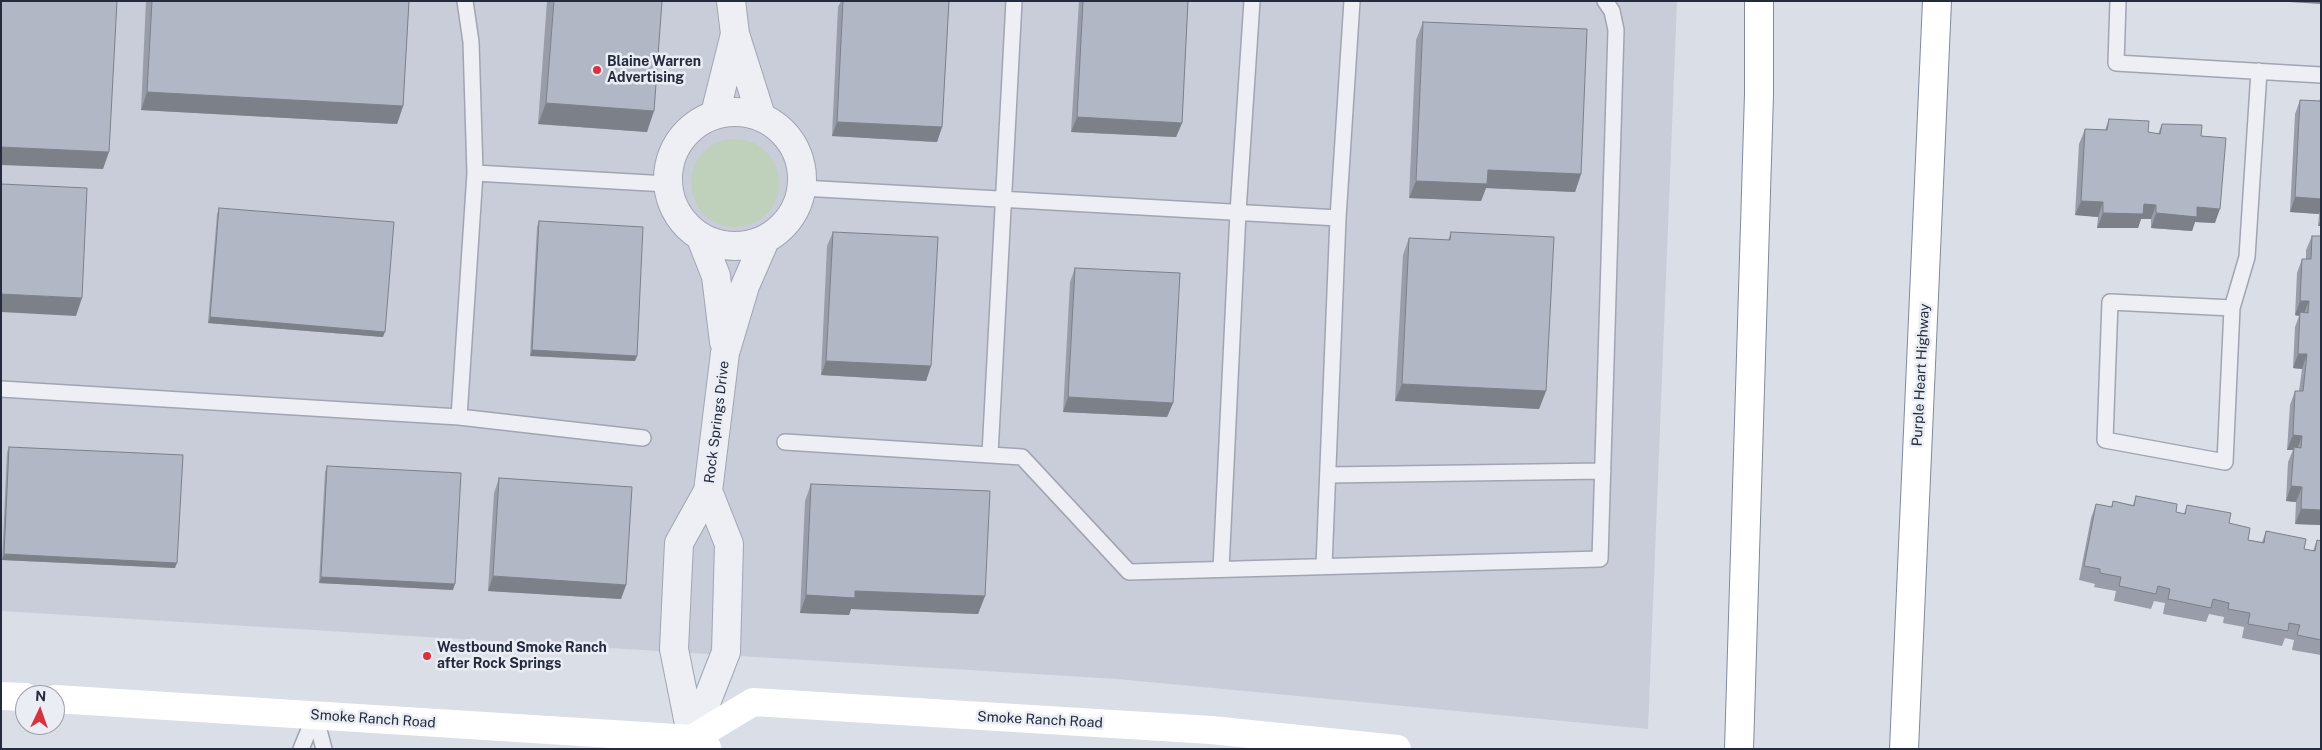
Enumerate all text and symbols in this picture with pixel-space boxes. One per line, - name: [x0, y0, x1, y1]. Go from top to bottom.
- place label: Blaine Warren Advertising: [607, 54, 701, 86]
- marker: Blaine Warren Advertising: [591, 64, 603, 76]
- street label: Purple Heart Highway: [1909, 303, 1933, 447]
- street label: Rock Springs Drive: [701, 360, 733, 484]
- place label: Westbound Smoke Ranch after Rock Springs: [437, 640, 607, 672]
- marker: Westbound Smoke Ranch after Rock Springs: [421, 650, 433, 662]
- north arrow: [15, 685, 65, 735]
- text: N: [35, 688, 47, 704]
- street label: Smoke Ranch Road: [310, 706, 436, 732]
- street label: Smoke Ranch Road: [977, 708, 1103, 732]

